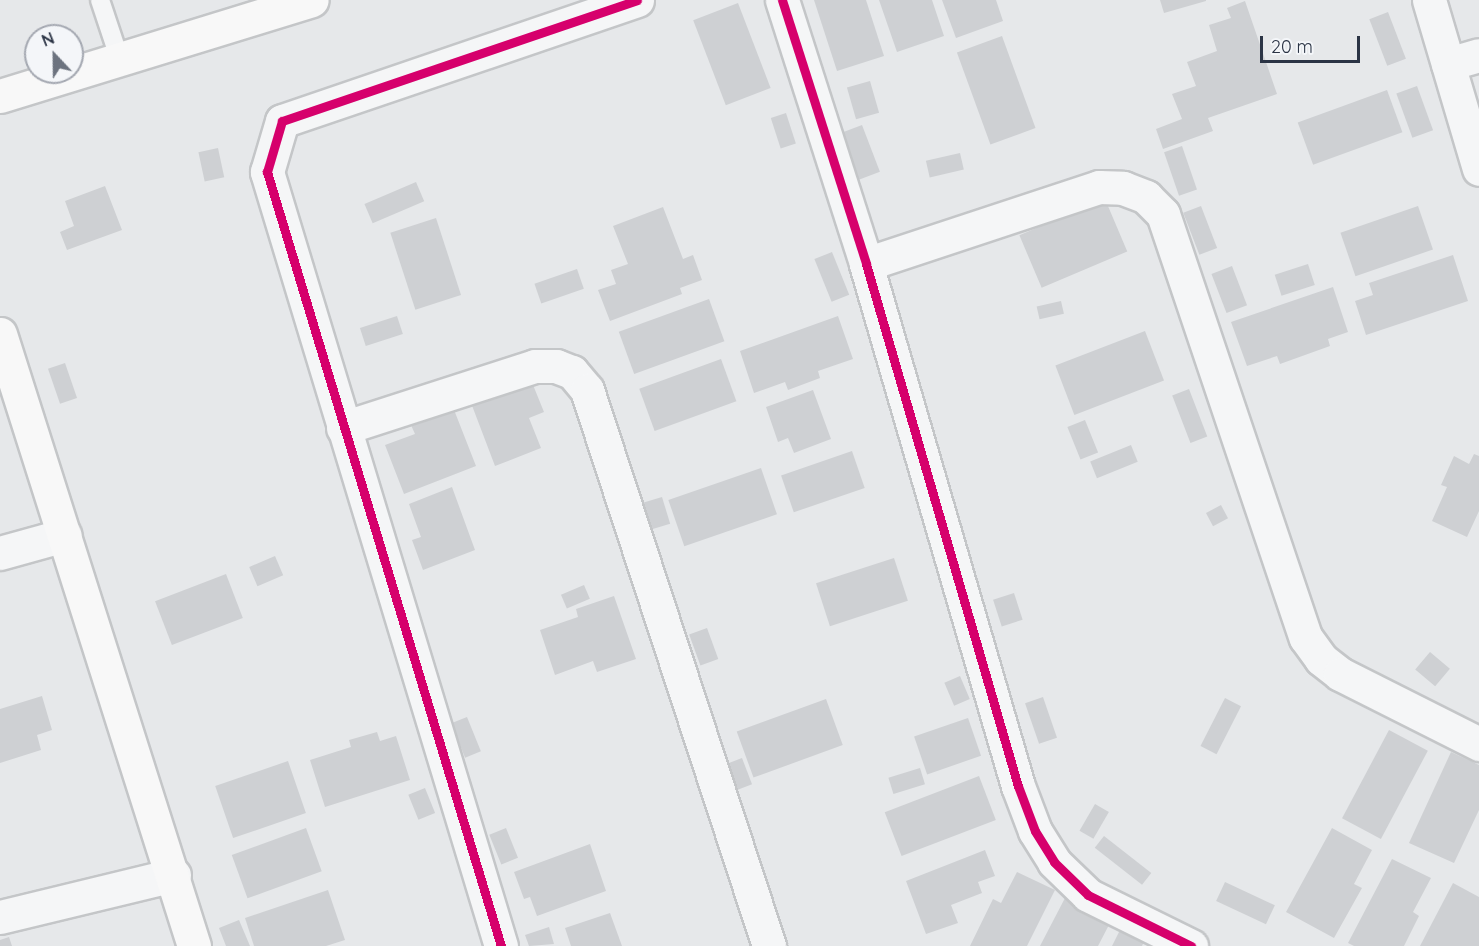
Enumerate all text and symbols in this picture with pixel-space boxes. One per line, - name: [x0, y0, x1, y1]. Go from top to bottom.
- north arrow: [24, 24, 84, 84]
- scale bar: [1263, 24, 1364, 62]
- text: N: [39, 28, 57, 51]
- text: 20 m: [1271, 35, 1313, 58]

